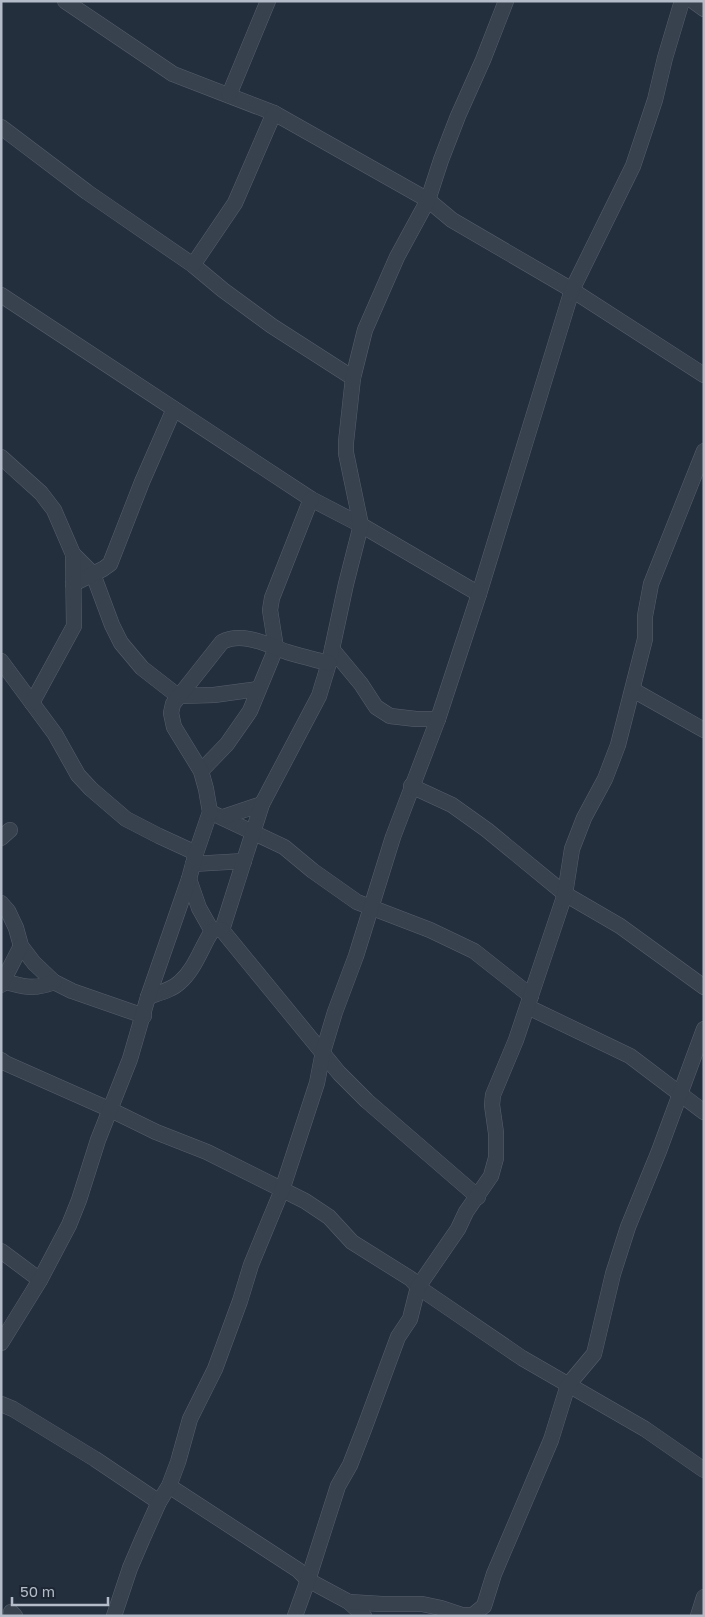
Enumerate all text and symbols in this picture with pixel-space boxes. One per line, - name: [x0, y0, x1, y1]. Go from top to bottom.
- scale bar: [12, 1574, 109, 1606]
- text: 50 m: [20, 1582, 55, 1600]

